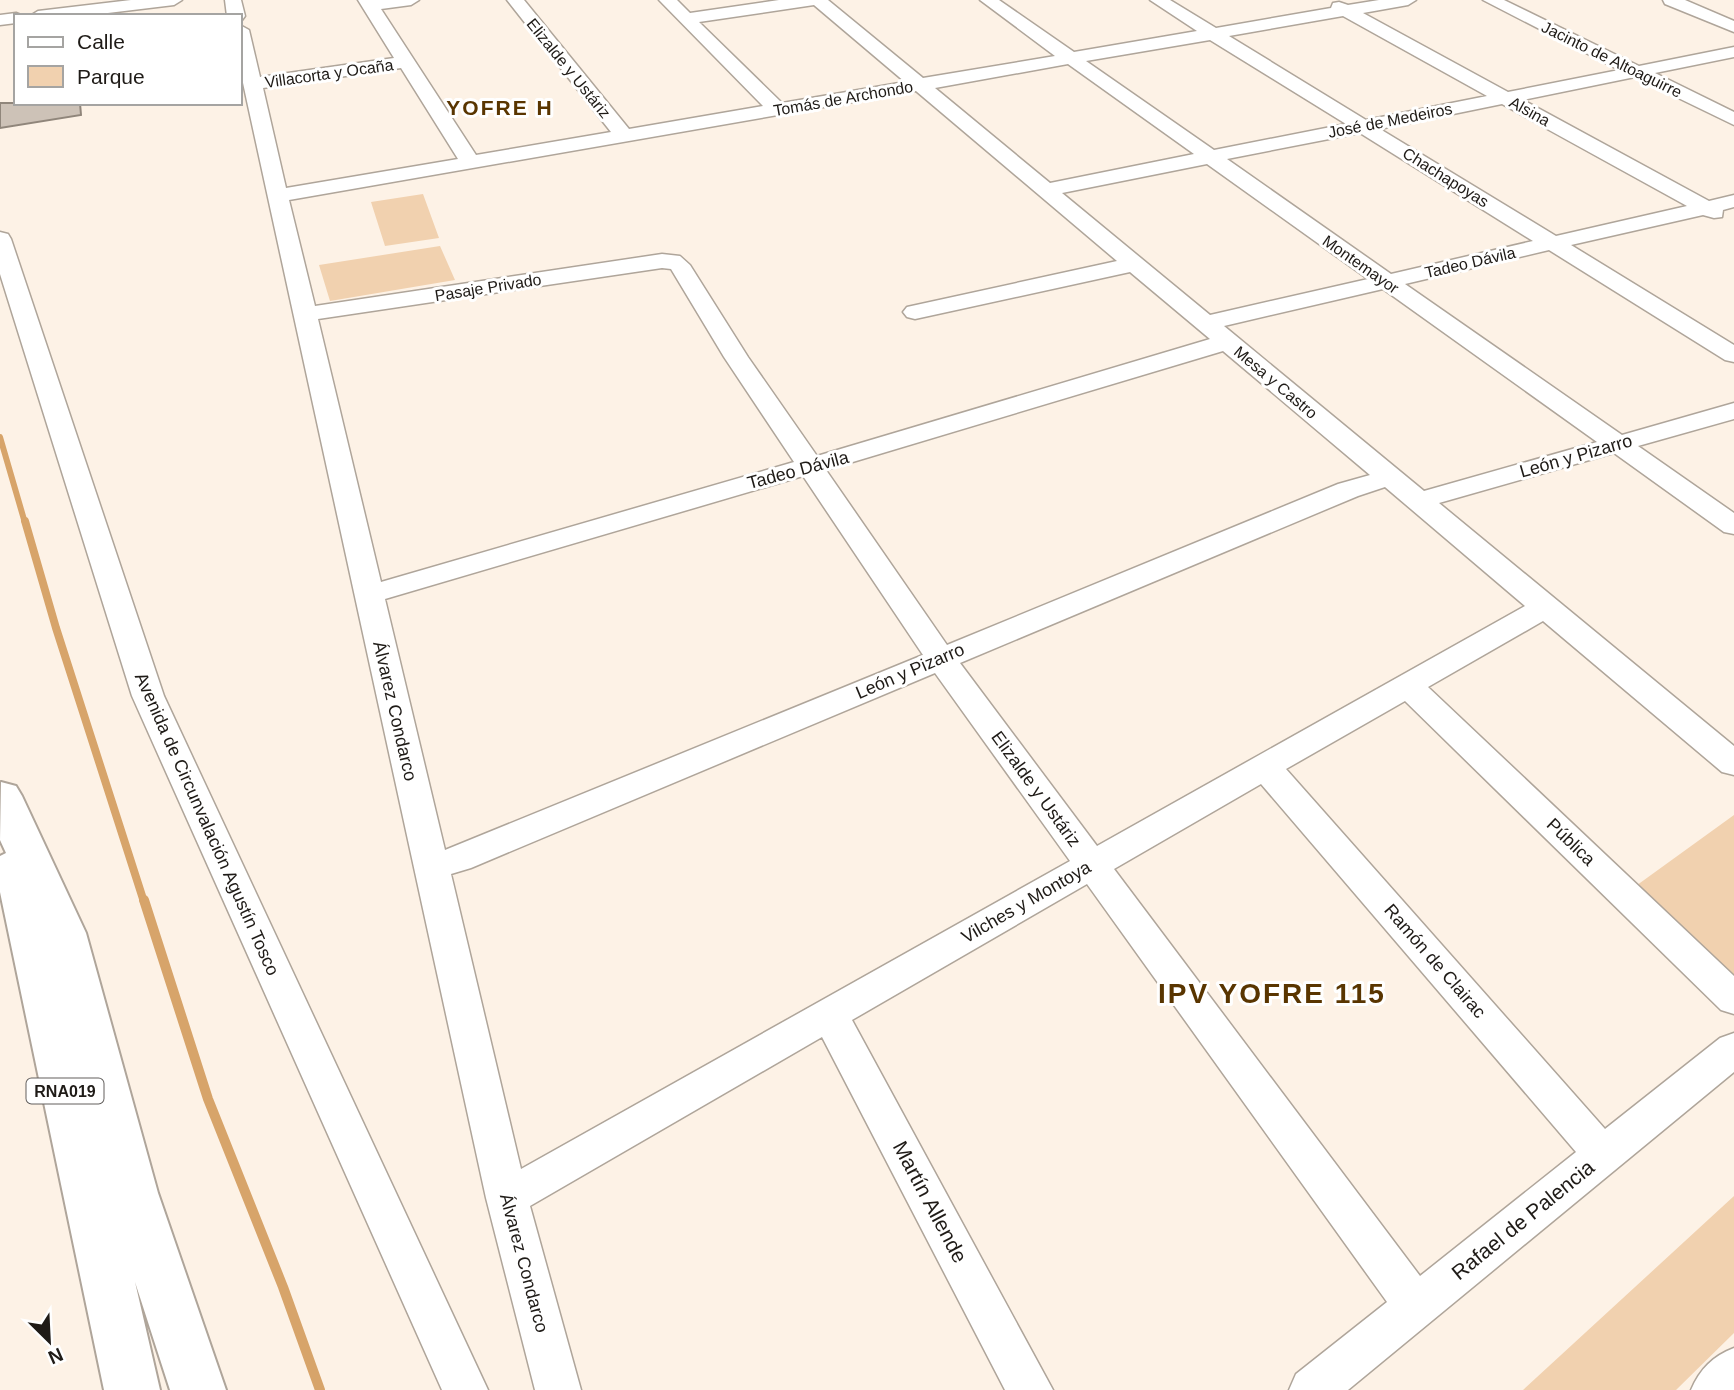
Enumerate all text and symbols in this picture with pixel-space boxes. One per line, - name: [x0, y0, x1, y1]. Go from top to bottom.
- legend: [14, 14, 242, 105]
- street label: Elizalde y Ustáriz: [523, 15, 614, 121]
- street label: Jacinto de Altoaguirre: [1539, 18, 1685, 101]
- text: Calle: [77, 30, 125, 53]
- street label: Villacorta y Ocaña: [264, 56, 394, 91]
- text: Parque: [77, 65, 145, 88]
- street label: Tomás de Archondo: [772, 78, 914, 119]
- street label: Alsina: [1507, 93, 1553, 129]
- district label: YOFRE H: [446, 96, 554, 119]
- street label: José de Medeiros: [1326, 100, 1454, 141]
- street label: Chachapoyas: [1400, 144, 1492, 211]
- street label: Montemayor: [1319, 232, 1403, 297]
- street label: Tadeo Dávila: [1423, 244, 1517, 281]
- street label: Pasaje Privado: [434, 271, 543, 304]
- street label: Mesa y Castro: [1231, 343, 1321, 422]
- street label: León y Pizarro: [1517, 430, 1635, 482]
- street label: Tadeo Dávila: [745, 447, 852, 493]
- street label: Álvarez Condarco: [369, 639, 421, 783]
- street label: León y Pizarro: [853, 639, 967, 703]
- street label: Avenida de Circunvalación Agustín Tosco: [131, 669, 283, 979]
- street label: Elizalde y Ustáriz: [987, 727, 1085, 851]
- street label: Pública: [1543, 814, 1600, 870]
- street label: Vilches y Montoya: [958, 856, 1095, 947]
- street label: Ramón de Clairac: [1380, 900, 1490, 1022]
- district label: IPV YOFRE 115: [1158, 978, 1386, 1009]
- road number: RNA019: [27, 1078, 104, 1104]
- street label: Martín Allende: [889, 1137, 972, 1266]
- street label: Rafael de Palencia: [1447, 1155, 1599, 1284]
- street label: Álvarez Condarco: [496, 1191, 552, 1335]
- north arrow: [14, 1306, 84, 1376]
- text: N: [45, 1344, 66, 1368]

